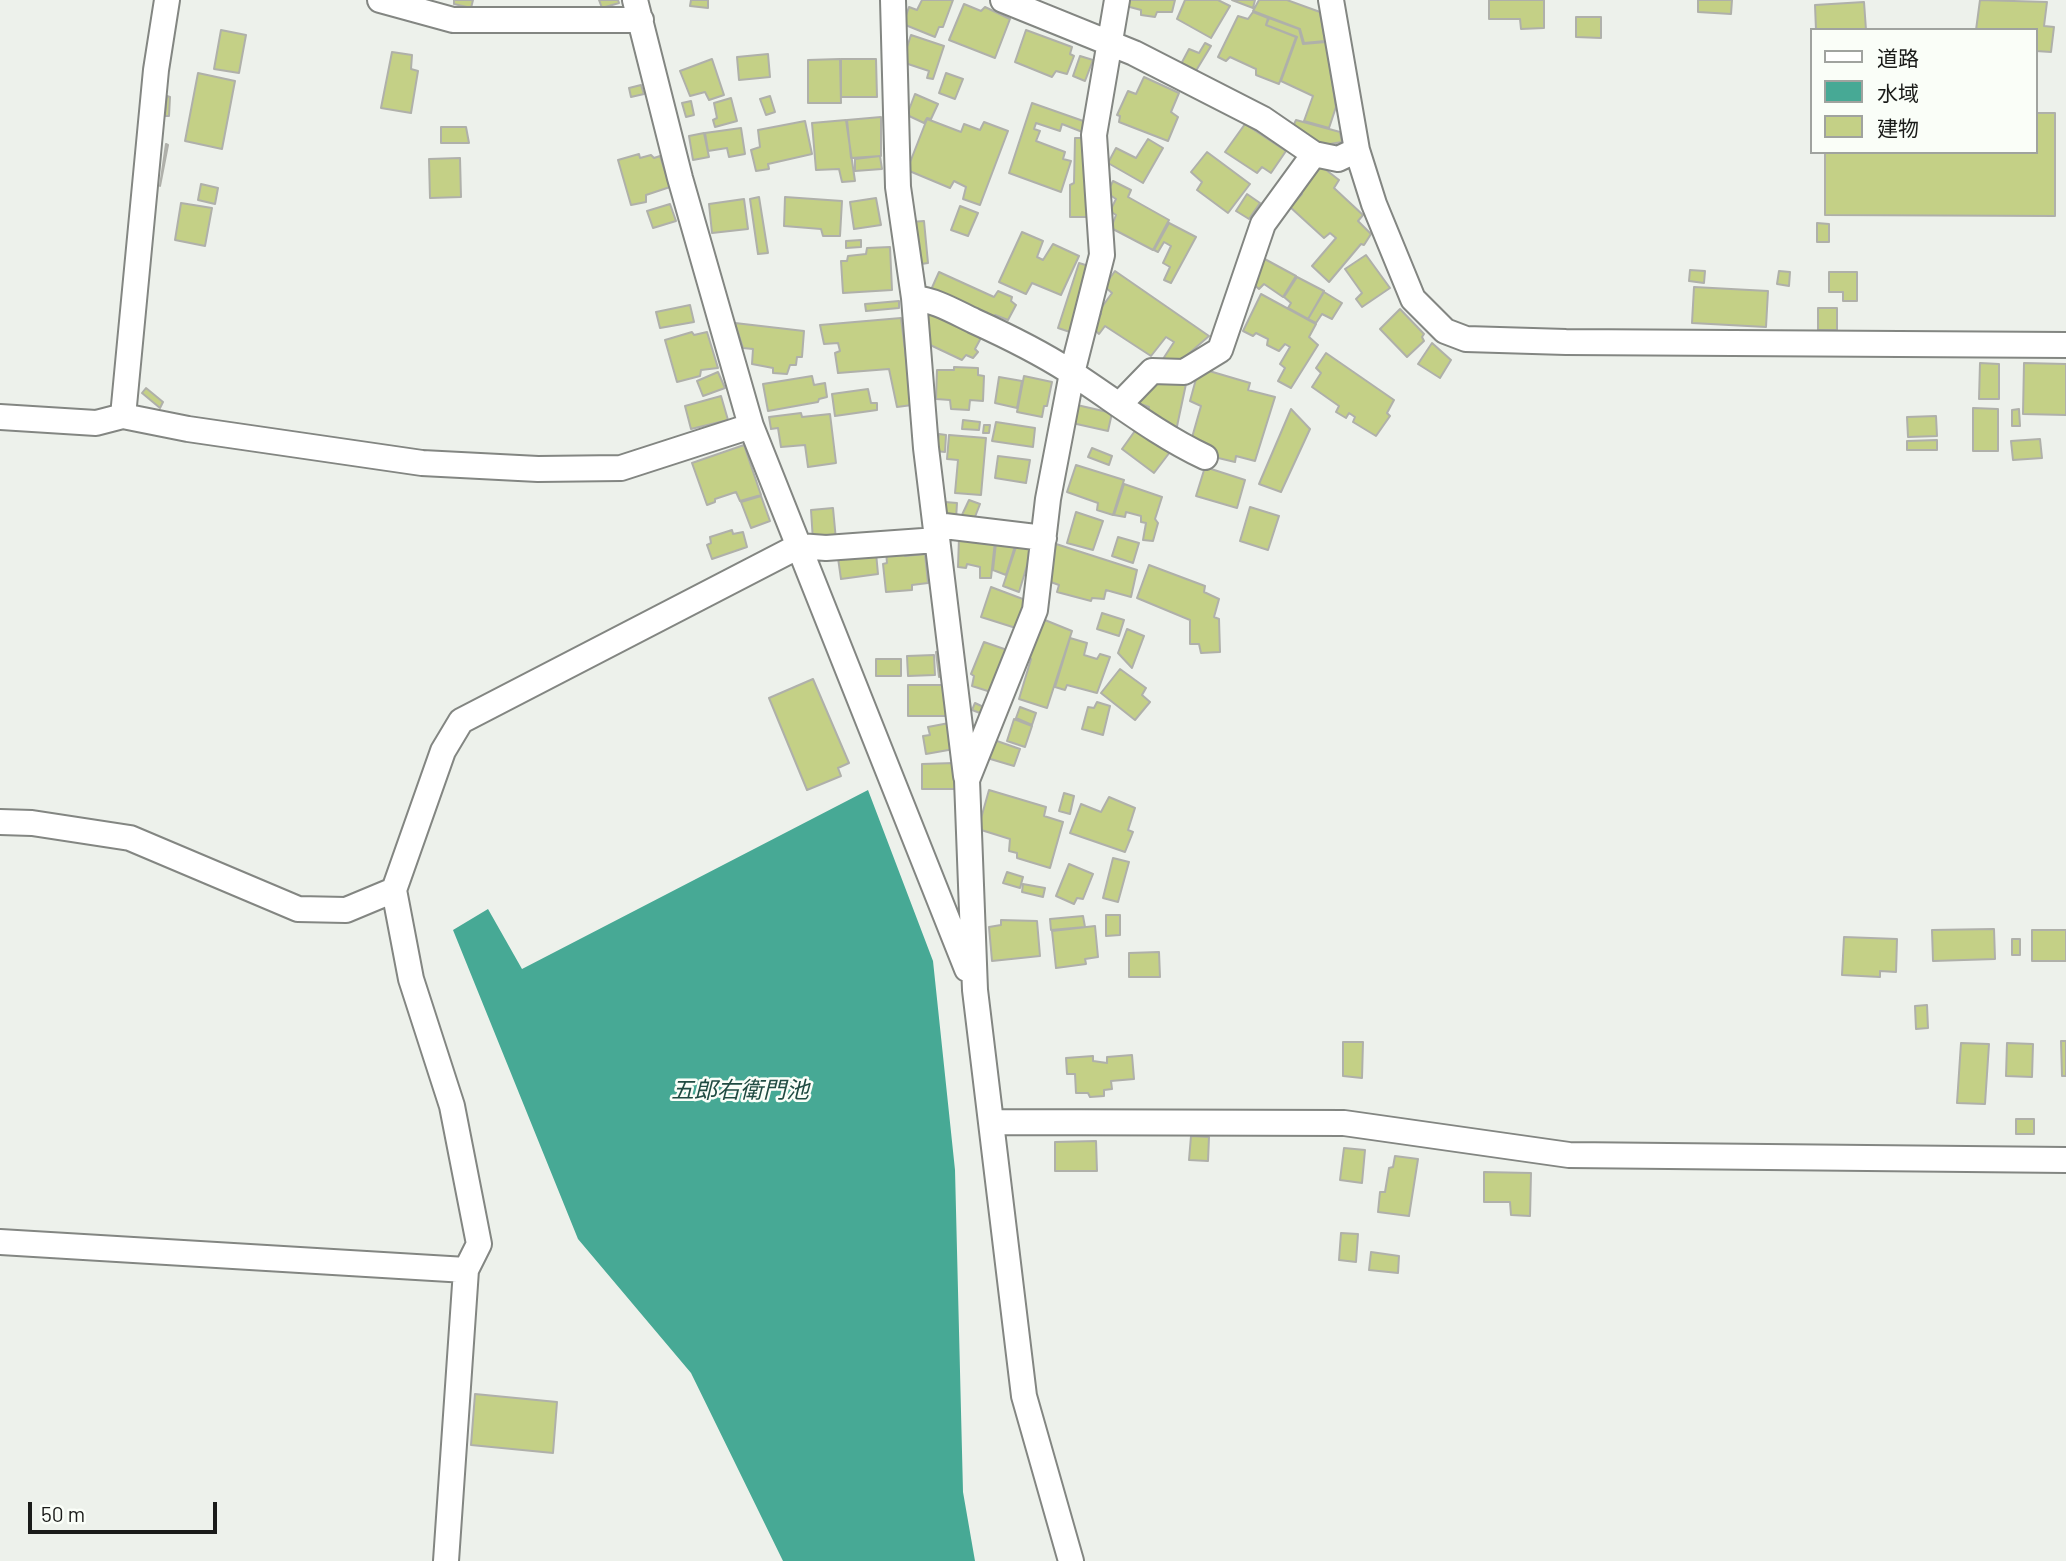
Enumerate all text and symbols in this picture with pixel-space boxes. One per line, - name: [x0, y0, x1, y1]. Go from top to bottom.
- legend: [1811, 28, 2038, 154]
- text: 道路: [1877, 45, 1919, 70]
- text: 水域: [1877, 80, 1919, 105]
- text: 建物: [1877, 115, 1919, 140]
- water label: 五郎右衛門池: [671, 1076, 809, 1104]
- scale bar: [32, 1488, 220, 1532]
- text: 50 m: [41, 1501, 85, 1526]

